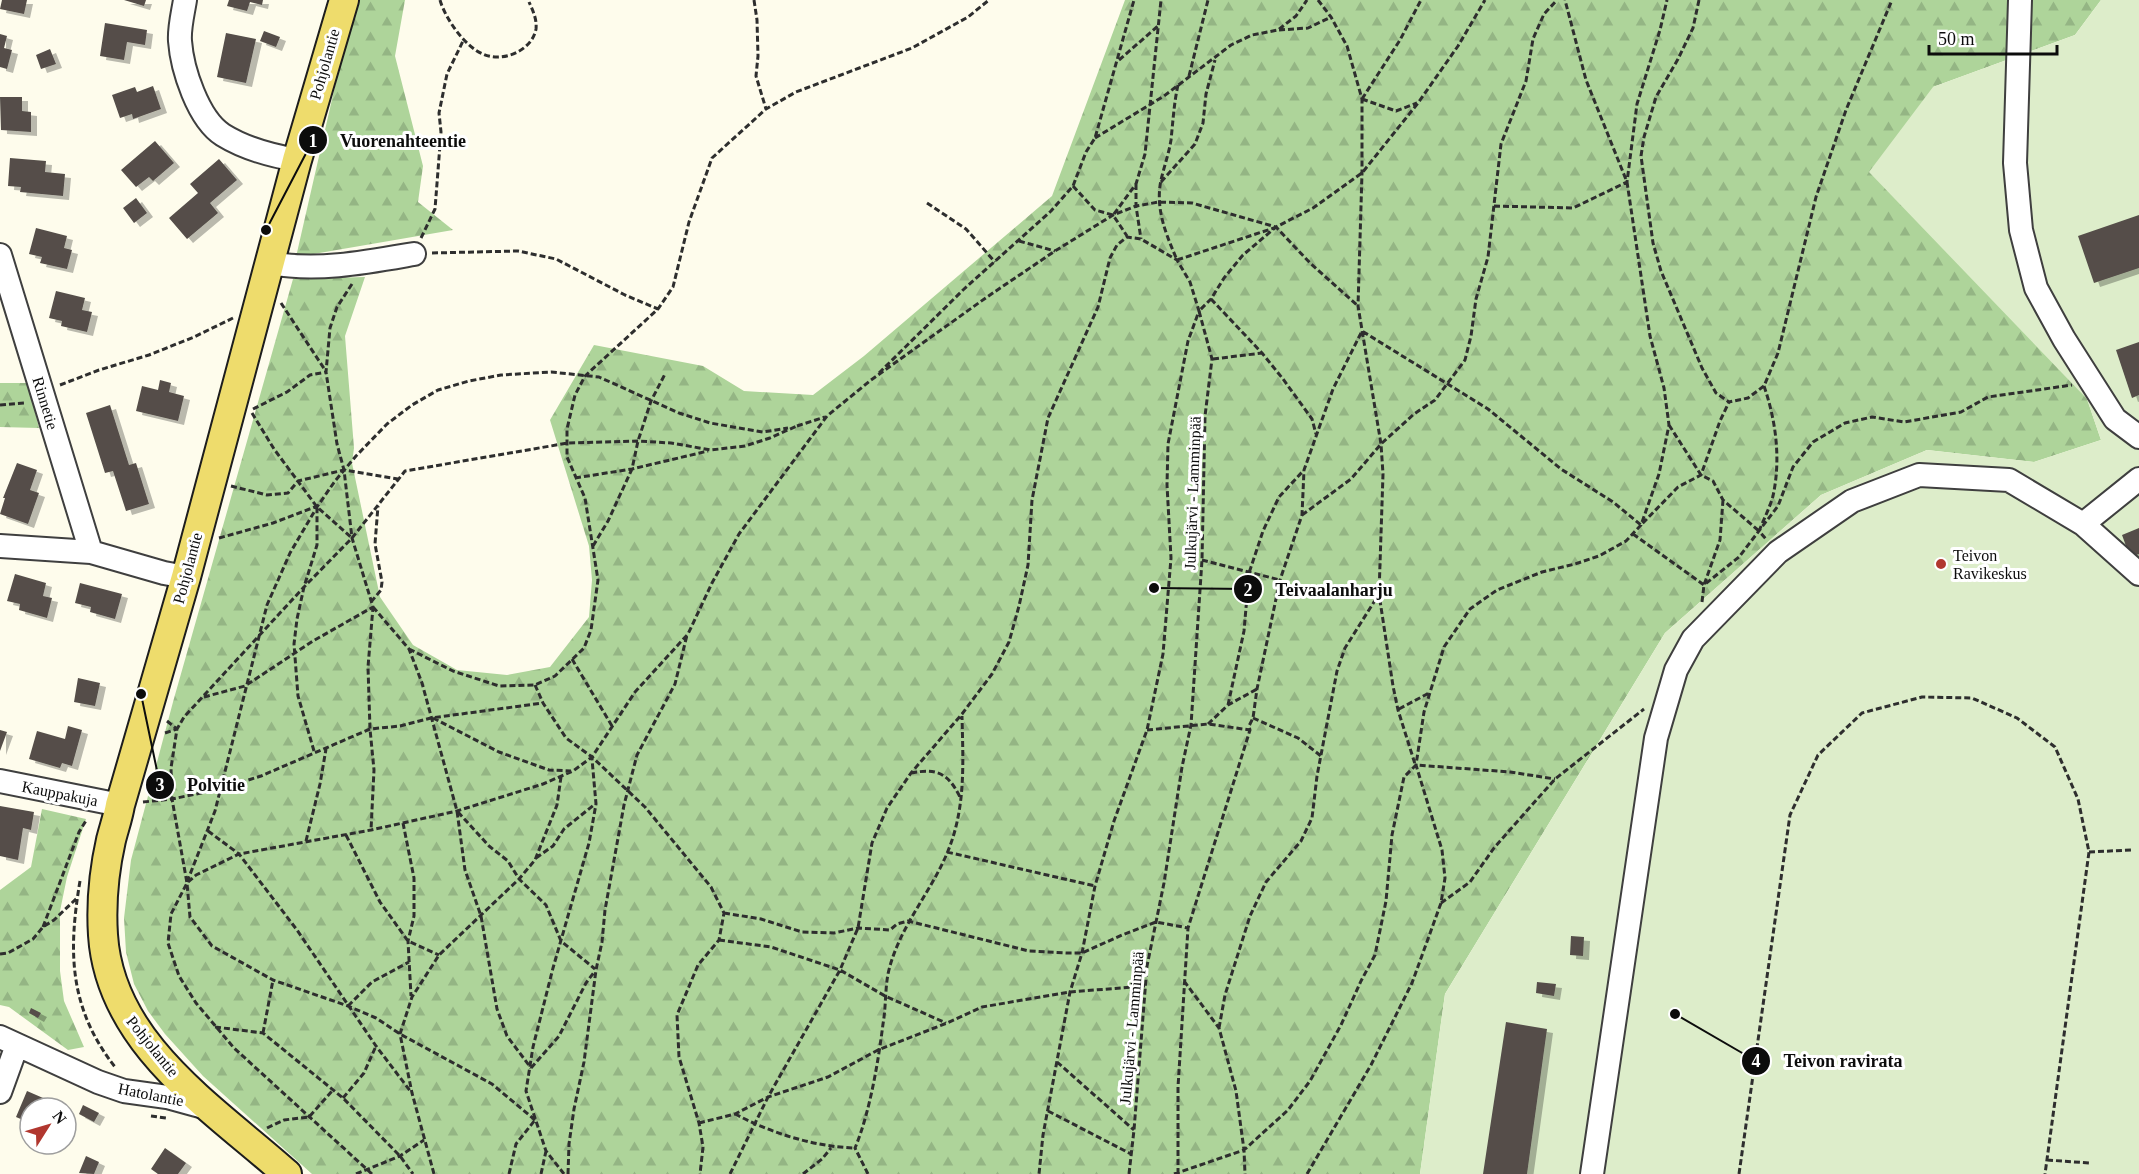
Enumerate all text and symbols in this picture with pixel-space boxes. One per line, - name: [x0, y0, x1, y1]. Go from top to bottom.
- scale bar: [1929, 18, 2056, 56]
- street label: Pohjolantie: [306, 27, 344, 102]
- text: 50 m: [1938, 29, 1975, 49]
- callout: Vuorenahteentie: [298, 122, 478, 158]
- text: 1: [309, 131, 318, 151]
- text: Vuorenahteentie: [340, 131, 466, 151]
- street label: Rinnetie: [29, 375, 62, 432]
- street label: Julkujärvi - Lamminpää: [1181, 416, 1205, 570]
- street label: Pohjolantie: [170, 531, 206, 606]
- place label: Teivon Ravikeskus: [1953, 547, 2027, 582]
- marker: Teivon Ravikeskus: [1934, 557, 1948, 571]
- callout: Teivaalanharju: [1233, 571, 1405, 607]
- text: 2: [1244, 580, 1253, 600]
- text: Teivaalanharju: [1275, 580, 1393, 600]
- callout: Polvitie: [145, 767, 257, 803]
- text: 3: [156, 775, 165, 795]
- text: Polvitie: [187, 775, 245, 795]
- street label: Kauppakuja: [20, 778, 99, 810]
- street label: Julkujärvi - Lamminpää: [1116, 951, 1148, 1105]
- street label: Pohjolantie: [122, 1013, 182, 1081]
- callout: Teivon ravirata: [1741, 1043, 1914, 1079]
- text: 4: [1752, 1051, 1761, 1071]
- text: Teivon ravirata: [1784, 1051, 1902, 1071]
- street label: Hatolantie: [117, 1080, 185, 1109]
- north arrow: [18, 1096, 78, 1156]
- text: N: [49, 1108, 70, 1127]

